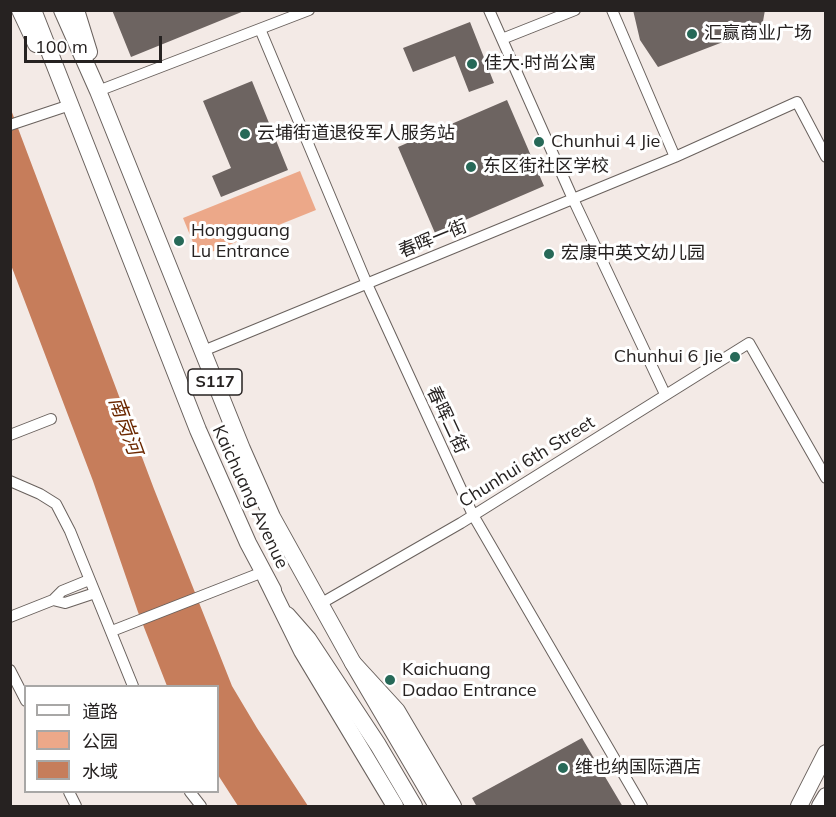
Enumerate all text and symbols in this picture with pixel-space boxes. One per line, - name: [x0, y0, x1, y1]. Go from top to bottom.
- place label: 汇赢商业广场: [704, 23, 812, 45]
- scale bar: [27, 24, 165, 62]
- marker: 汇赢商业广场: [685, 27, 699, 41]
- text: 100 m: [35, 35, 88, 58]
- place label: 佳大·时尚公寓: [484, 53, 596, 75]
- marker: 佳大·时尚公寓: [465, 57, 479, 71]
- place label: 云埔街道退役军人服务站: [257, 123, 455, 145]
- marker: 云埔街道退役军人服务站: [238, 127, 252, 141]
- place label: Chunhui 4 Jie: [551, 131, 660, 153]
- marker: Chunhui 4 Jie: [532, 135, 546, 149]
- place label: 东区街社区学校: [483, 156, 609, 178]
- marker: 东区街社区学校: [464, 160, 478, 174]
- street label: 春晖一街: [396, 216, 470, 262]
- place label: Hongguang Lu Entrance: [191, 220, 290, 262]
- marker: Hongguang Lu Entrance: [172, 234, 186, 248]
- place label: 宏康中英文幼儿园: [561, 243, 705, 265]
- marker: 宏康中英文幼儿园: [542, 247, 556, 261]
- place label: Chunhui 6 Jie: [614, 346, 723, 368]
- marker: Chunhui 6 Jie: [728, 350, 742, 364]
- road number: S117: [188, 369, 242, 395]
- street label: 春晖二街: [422, 383, 472, 457]
- water label: 南岗河: [103, 394, 147, 458]
- street label: Chunhui 6th Street: [455, 412, 599, 512]
- street label: Kaichuang Avenue: [207, 422, 293, 572]
- place label: Kaichuang Dadao Entrance: [402, 659, 537, 702]
- marker: Kaichuang Dadao Entrance: [383, 673, 397, 687]
- legend: [24, 685, 219, 793]
- text: 道路: [82, 700, 118, 723]
- text: 公园: [82, 730, 118, 753]
- place label: 维也纳国际酒店: [575, 757, 701, 779]
- text: 水域: [82, 760, 118, 783]
- marker: 维也纳国际酒店: [556, 761, 570, 775]

